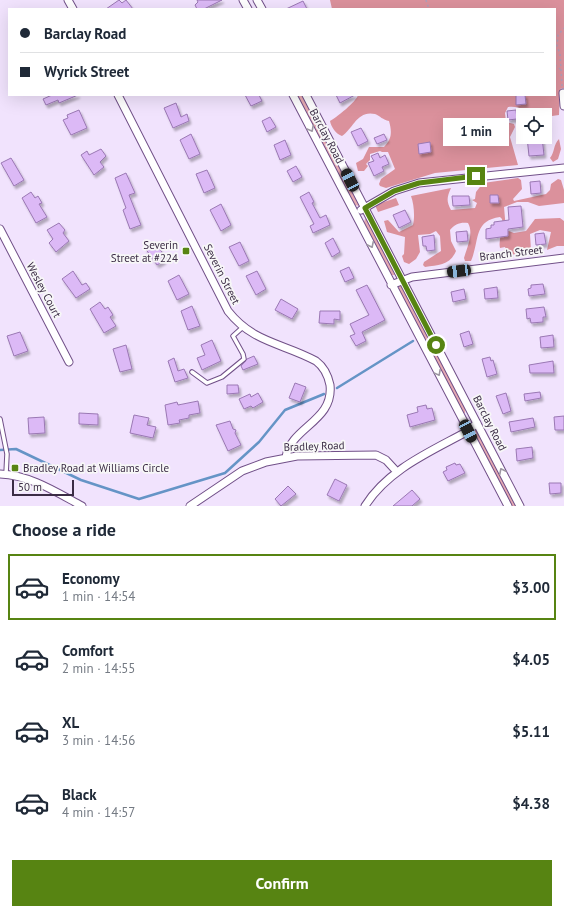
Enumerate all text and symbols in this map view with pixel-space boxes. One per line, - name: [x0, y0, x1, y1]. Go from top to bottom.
- text: Barclay Road: [44, 24, 126, 43]
- text: Wyrick Street: [44, 62, 129, 81]
- street label: Barclay Road: [307, 106, 347, 166]
- map controls: [516, 108, 552, 144]
- button: locate: [516, 108, 552, 144]
- callout: 1 min: [443, 118, 509, 146]
- text: 1 min: [460, 123, 492, 140]
- one-way arrow: [307, 125, 314, 133]
- car: [339, 167, 361, 193]
- route end: [467, 167, 485, 185]
- place label: Severin Street at #224: [111, 238, 178, 265]
- one-way arrow: [367, 241, 374, 248]
- street label: Severin Street: [201, 242, 243, 307]
- street label: Branch Street: [479, 242, 544, 264]
- marker: Severin Street at #224: [181, 246, 191, 256]
- street label: Wesley Court: [24, 260, 65, 320]
- car: [446, 264, 472, 278]
- route start: [427, 336, 445, 354]
- one-way arrow: [433, 368, 440, 376]
- street label: Barclay Road: [470, 393, 510, 453]
- car: [457, 418, 479, 444]
- street label: Bradley Road: [283, 438, 345, 454]
- place label: Bradley Road at Williams Circle: [23, 461, 169, 475]
- marker: Bradley Road at Williams Circle: [10, 463, 20, 473]
- one-way arrow: [499, 468, 507, 476]
- scale bar: [12, 478, 74, 497]
- text: 50 m: [18, 480, 42, 494]
- text: Choose a ride: [12, 518, 116, 541]
- icon: car: [14, 569, 50, 605]
- text: Economy: [62, 569, 120, 588]
- text: $3.00: [512, 578, 550, 597]
- text: 1 min · 14:54: [62, 588, 135, 605]
- icon: car: [14, 641, 50, 677]
- text: Comfort: [62, 641, 114, 660]
- text: $4.05: [512, 650, 550, 669]
- text: 2 min · 14:55: [62, 660, 135, 677]
- icon: car: [14, 713, 50, 749]
- text: XL: [62, 713, 79, 732]
- text: $5.11: [512, 722, 550, 741]
- text: 3 min · 14:56: [62, 732, 135, 749]
- icon: car: [14, 785, 50, 821]
- text: Black: [62, 785, 97, 804]
- text: $4.38: [512, 794, 550, 813]
- text: 4 min · 14:57: [62, 804, 135, 821]
- button: Confirm: [12, 860, 552, 906]

